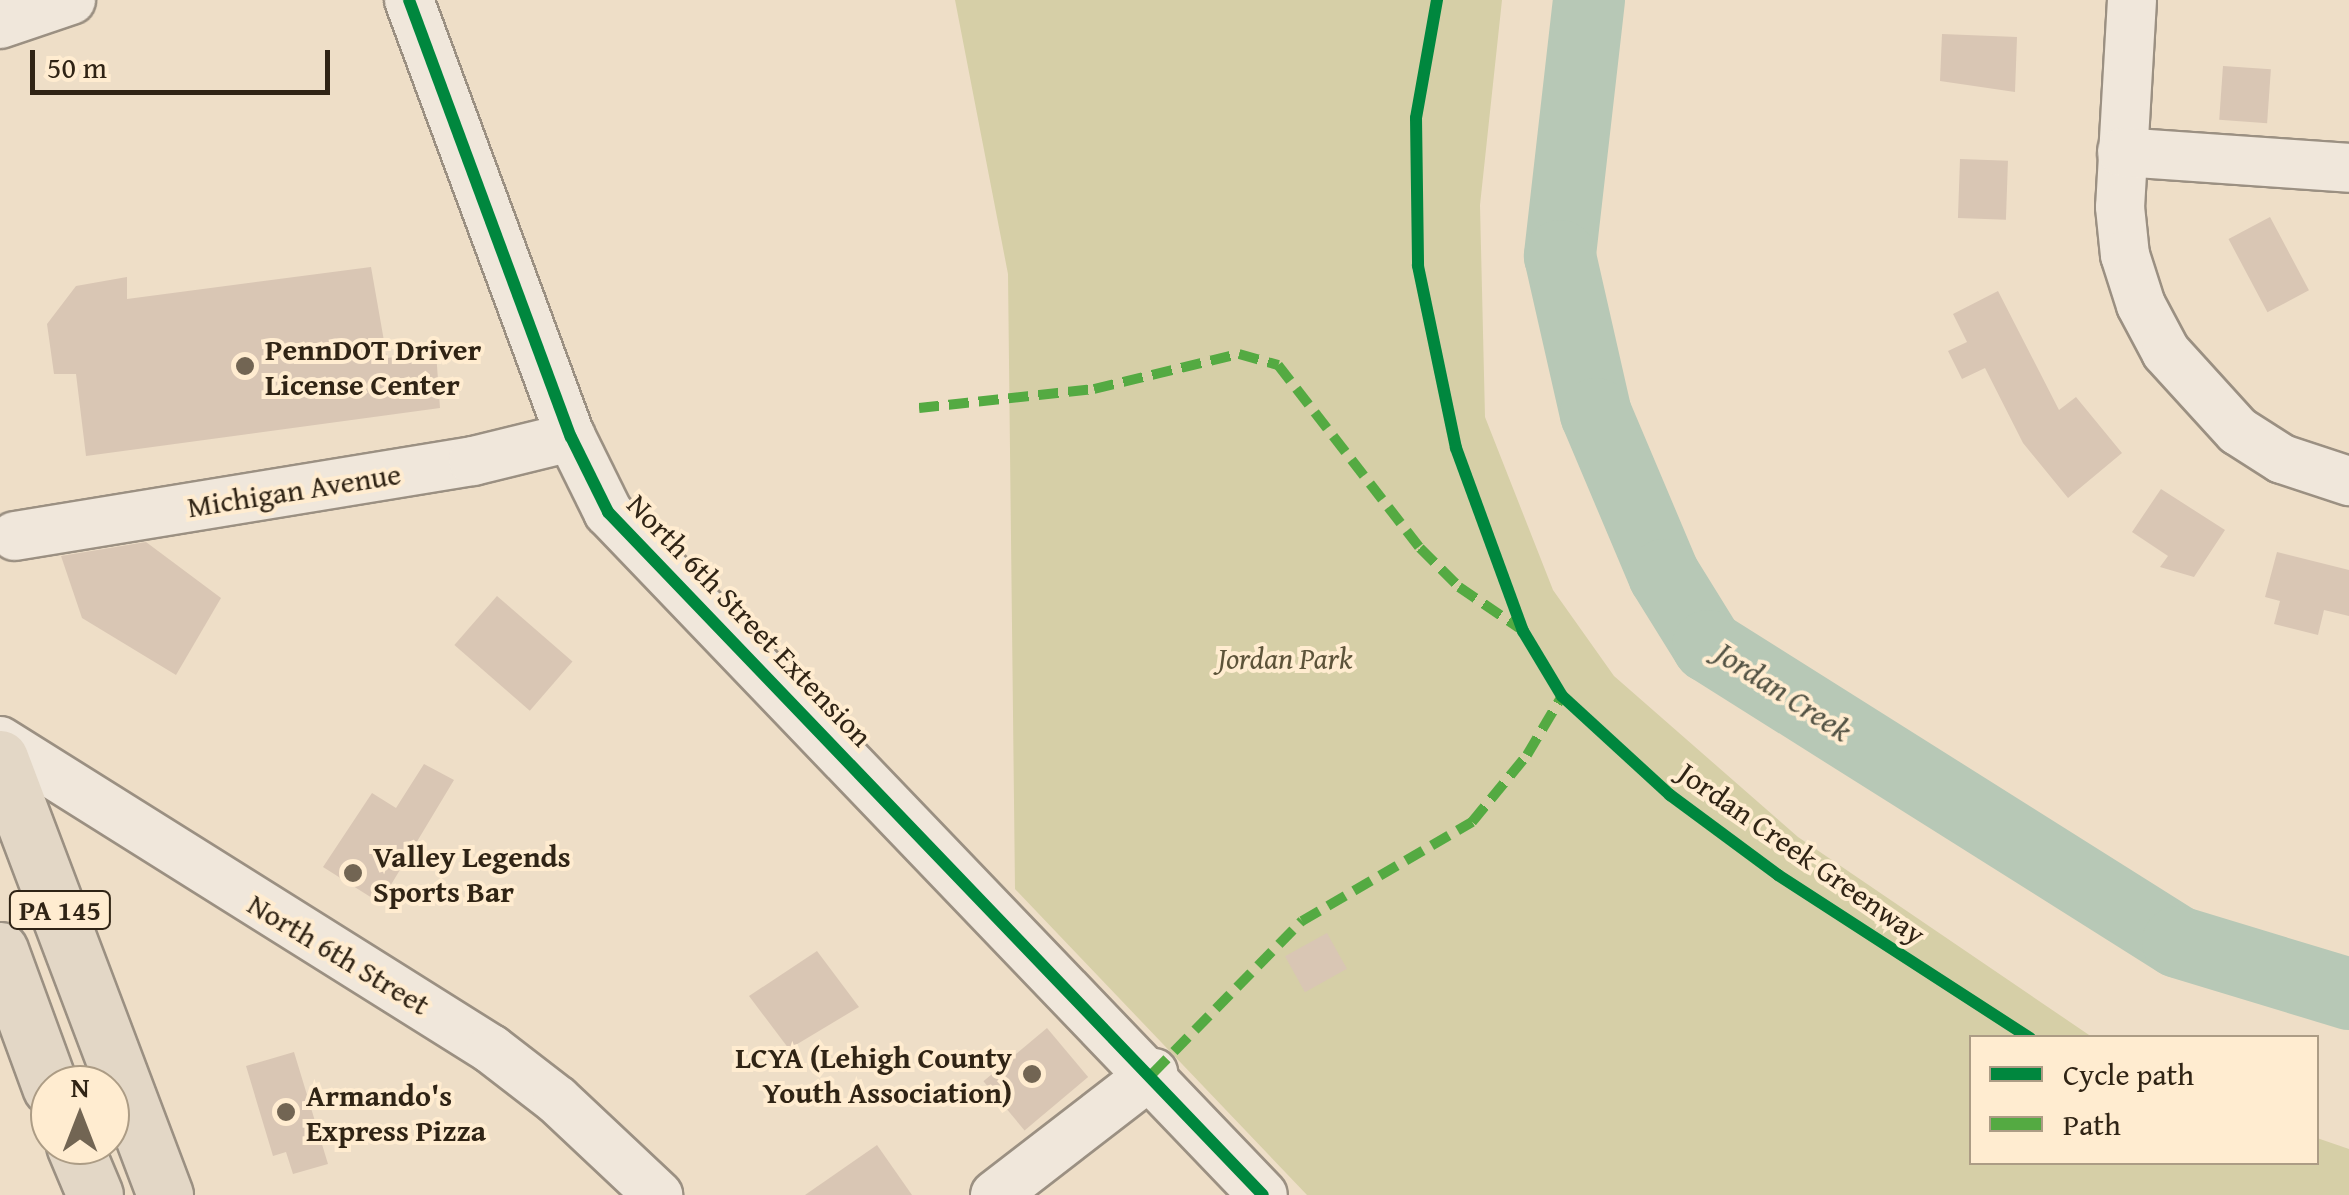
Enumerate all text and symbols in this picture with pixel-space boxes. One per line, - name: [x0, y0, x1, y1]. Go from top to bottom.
- scale bar: [35, 30, 335, 92]
- text: 50 m: [47, 45, 107, 89]
- place label: PennDOT Driver License Center: [265, 331, 481, 402]
- marker: PennDOT Driver License Center: [234, 355, 256, 377]
- street label: Michigan Avenue: [185, 455, 403, 525]
- street label: North 6th Street Extension: [620, 486, 880, 754]
- water label: Jordan Creek: [1708, 634, 1858, 750]
- park label: Jordan Park: [1217, 640, 1353, 676]
- street label: Jordan Creek Greenway: [1672, 754, 1932, 952]
- place label: Valley Legends Sports Bar: [373, 838, 571, 908]
- marker: Valley Legends Sports Bar: [342, 862, 364, 884]
- street label: North 6th Street: [242, 886, 436, 1022]
- road number: PA 145: [8, 887, 112, 933]
- legend: [1969, 1035, 2319, 1165]
- place label: LCYA (Lehigh County Youth Association): [735, 1039, 1012, 1110]
- text: Cycle path: [2063, 1052, 2194, 1096]
- marker: LCYA (Lehigh County Youth Association): [1021, 1063, 1043, 1085]
- north arrow: [30, 1065, 130, 1165]
- text: N: [71, 1066, 89, 1107]
- place label: Armando's Express Pizza: [306, 1077, 486, 1148]
- marker: Armando's Express Pizza: [275, 1101, 297, 1123]
- text: Path: [2063, 1102, 2121, 1146]

